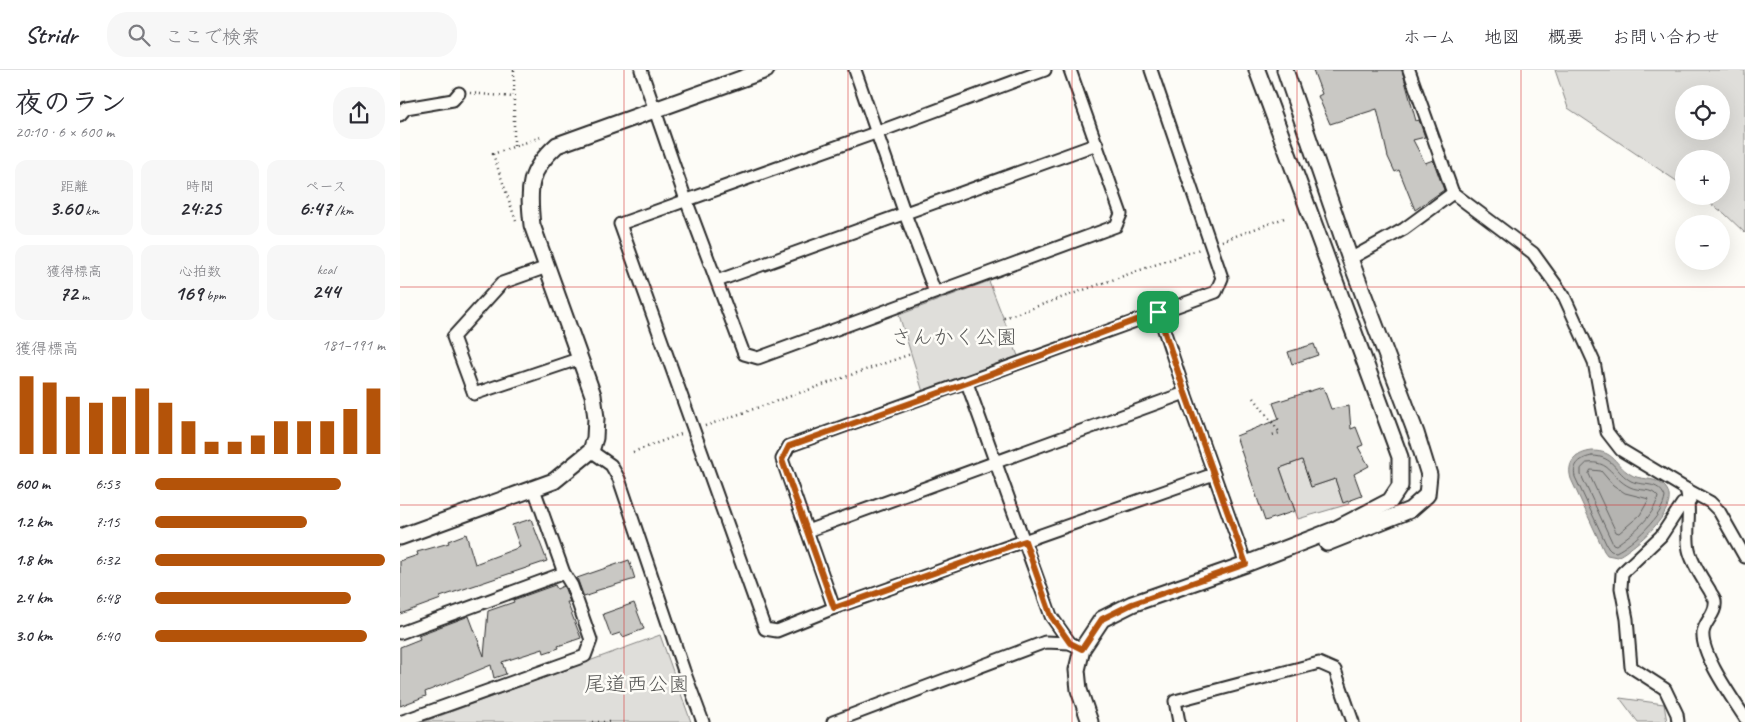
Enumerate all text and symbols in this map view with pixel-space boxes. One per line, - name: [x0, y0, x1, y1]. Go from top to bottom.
- search box: [107, 12, 457, 57]
- text: Stridr: [25, 20, 77, 50]
- icon: search: [125, 21, 153, 49]
- text: ここで検索: [165, 25, 260, 49]
- text: ホーム: [1403, 26, 1456, 48]
- text: 地図: [1484, 26, 1520, 48]
- text: 概要: [1548, 26, 1584, 48]
- text: お問い合わせ: [1612, 26, 1720, 48]
- text: 夜のラン: [15, 85, 127, 120]
- map controls: [1675, 85, 1730, 270]
- button: locate: [1675, 85, 1730, 140]
- button: share: [333, 87, 385, 139]
- text: 20:10 · 6 × 600 m: [15, 122, 114, 142]
- button: +: [1675, 150, 1730, 205]
- text: 距離: [60, 178, 88, 195]
- text: 時間: [186, 178, 214, 195]
- text: ペース: [305, 178, 347, 195]
- text: 3.60: [49, 195, 82, 221]
- text: 24:25: [179, 195, 221, 221]
- text: 6:47: [299, 195, 332, 221]
- text: km: [82, 202, 99, 219]
- text: /km: [332, 202, 353, 219]
- button: −: [1675, 215, 1730, 270]
- text: kcal: [317, 261, 335, 278]
- text: 獲得標高: [46, 263, 102, 280]
- text: 心拍数: [179, 263, 221, 280]
- text: 244: [312, 278, 340, 304]
- text: 72: [59, 280, 78, 306]
- text: 169: [174, 280, 203, 306]
- text: m: [78, 287, 89, 304]
- text: bpm: [203, 287, 226, 304]
- pin: [1137, 291, 1179, 333]
- icon: arrive: [1144, 298, 1172, 326]
- park label: さんかく公園: [891, 324, 1017, 350]
- text: 181–191 m: [322, 335, 385, 355]
- text: 獲得標高: [15, 339, 79, 359]
- text: 600 m: [15, 474, 50, 494]
- text: 6:53: [95, 474, 120, 494]
- text: 1.2 km: [15, 512, 52, 532]
- text: 7:15: [95, 512, 120, 532]
- text: 1.8 km: [15, 550, 52, 570]
- text: 6:32: [95, 550, 120, 570]
- text: 2.4 km: [15, 588, 52, 608]
- text: 6:48: [95, 588, 120, 608]
- text: 3.0 km: [15, 626, 52, 646]
- text: 6:40: [95, 626, 120, 646]
- park label: 尾道西公園: [585, 671, 690, 697]

